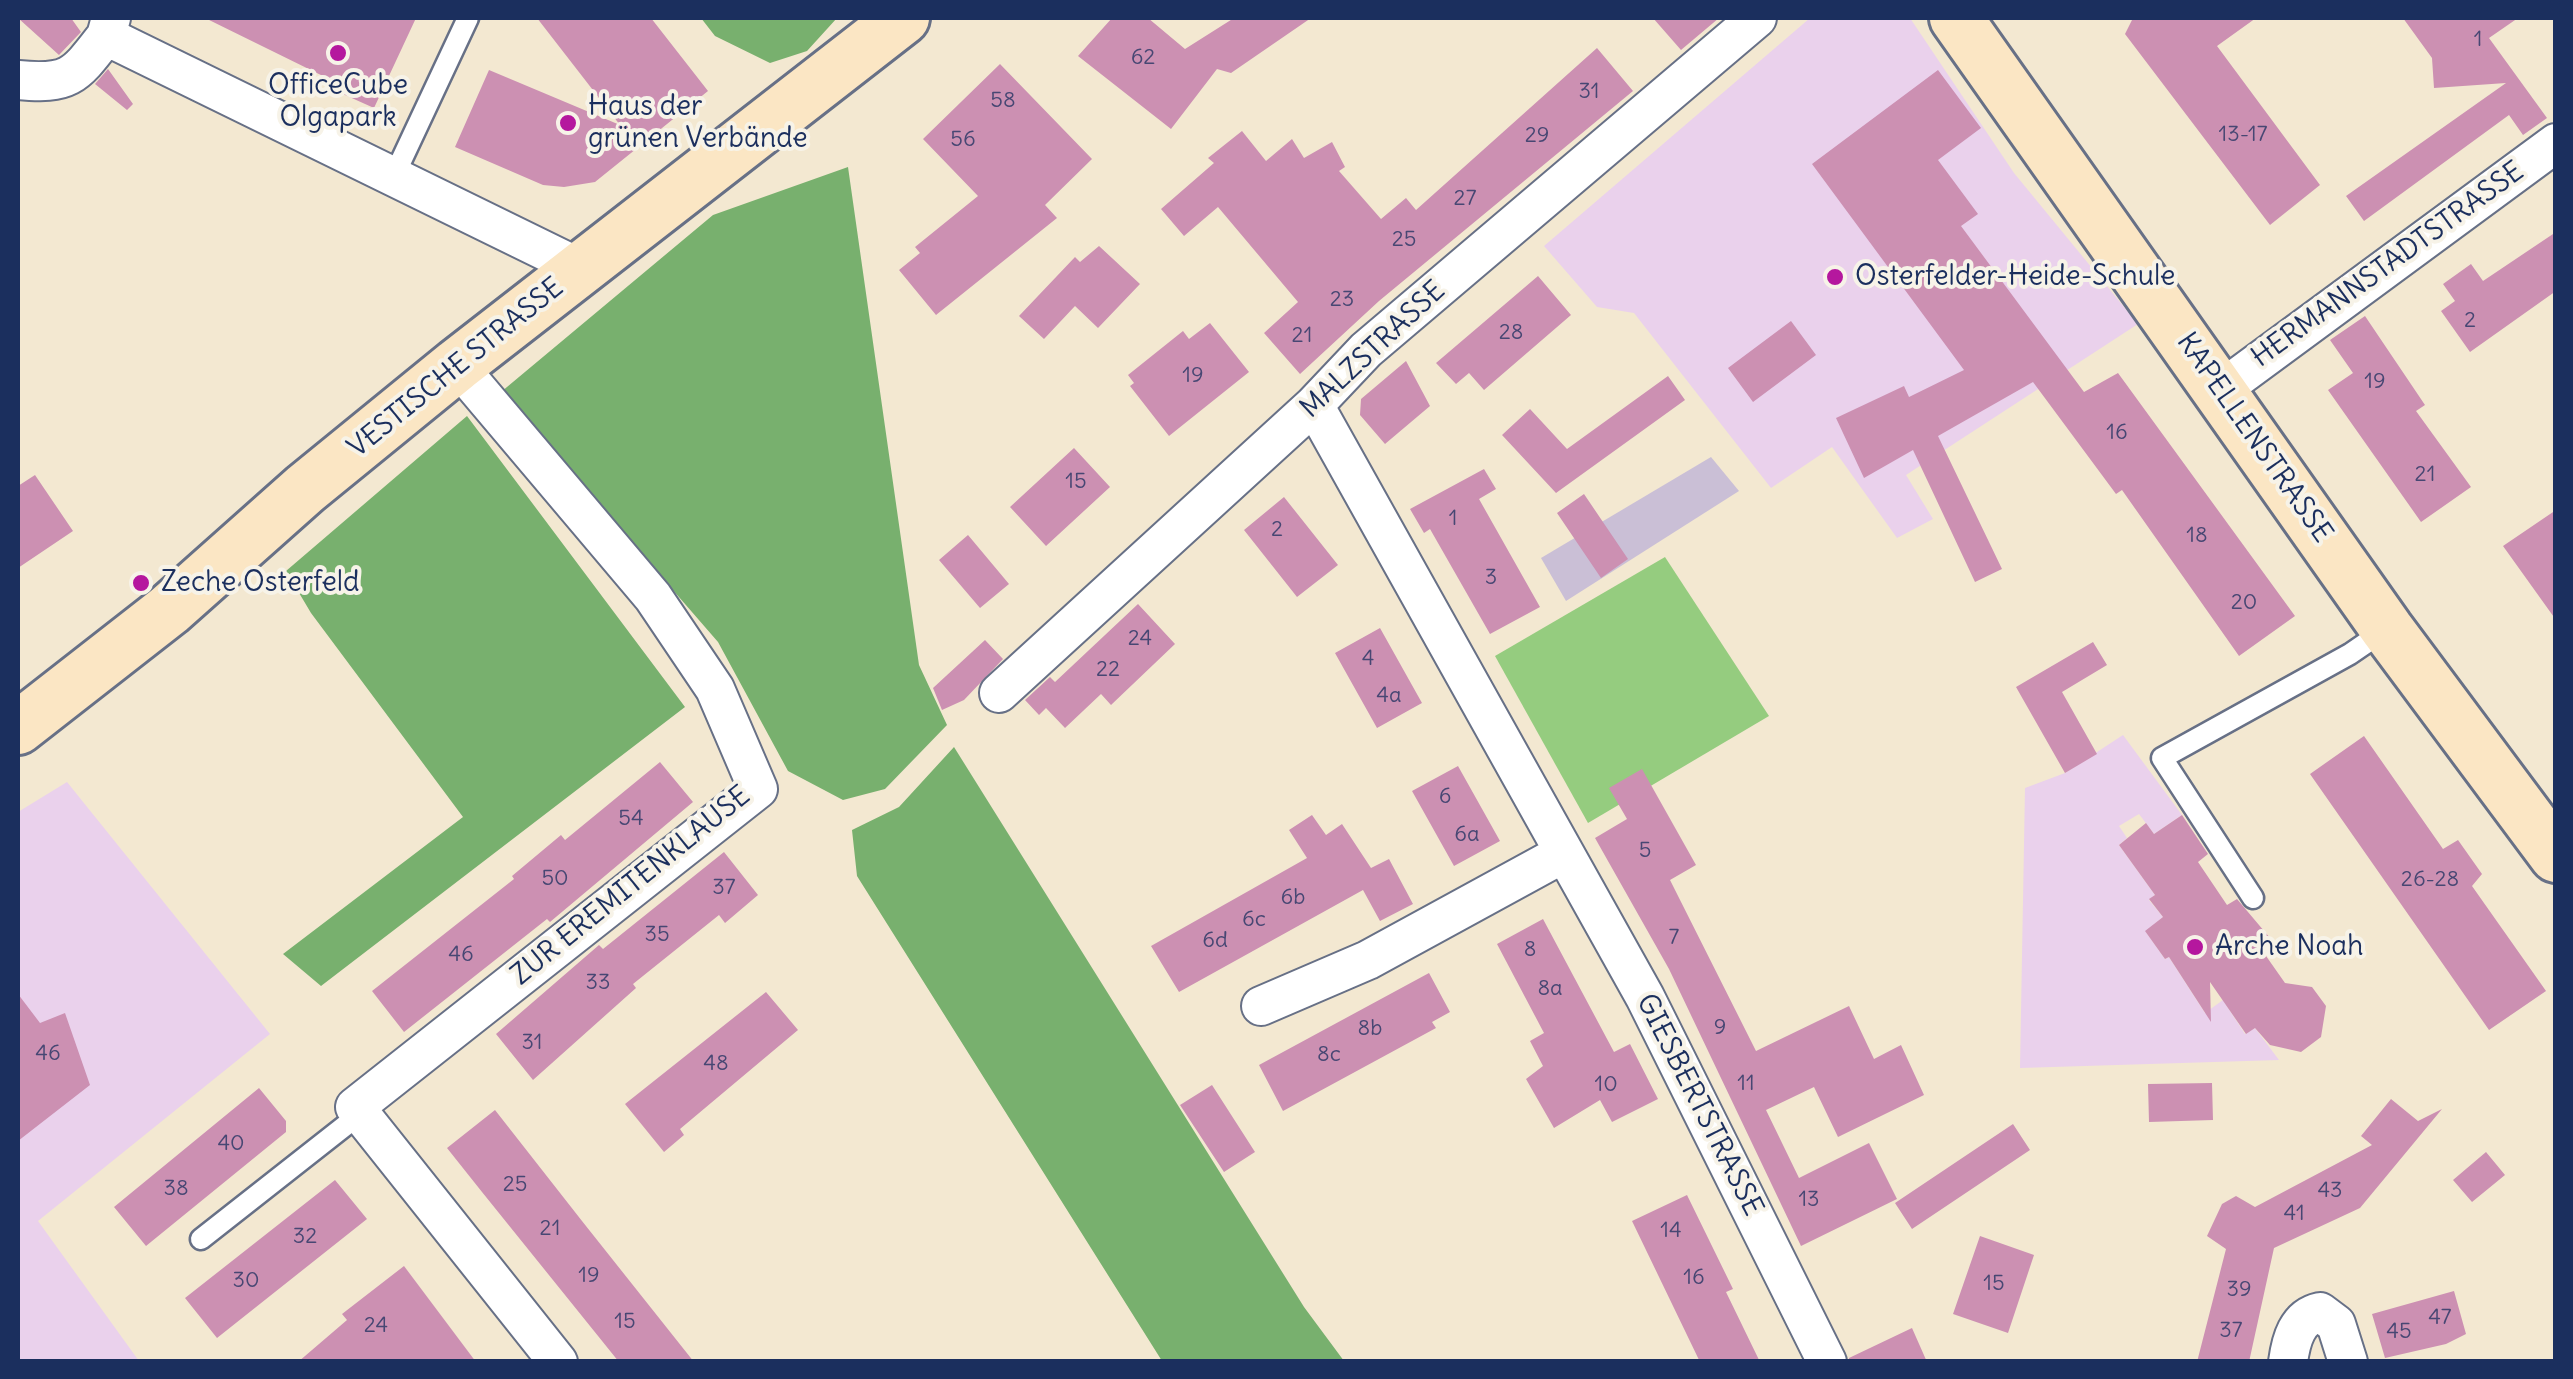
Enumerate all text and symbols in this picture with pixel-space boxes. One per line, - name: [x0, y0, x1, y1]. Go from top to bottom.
- house number: 1: [2474, 27, 2482, 53]
- marker: OfficeCube Olgapark: [327, 42, 349, 64]
- house number: 62: [1131, 45, 1155, 71]
- place label: OfficeCube Olgapark: [268, 69, 408, 135]
- house number: 31: [1579, 79, 1599, 105]
- house number: 58: [990, 88, 1016, 114]
- place label: Haus der grünen Verbände: [588, 90, 808, 156]
- marker: Haus der grünen Verbände: [557, 112, 579, 134]
- house number: 13-17: [2218, 122, 2268, 148]
- house number: 29: [1525, 123, 1549, 149]
- house number: 56: [950, 127, 976, 153]
- street label: HERMANNSTADTSTRASSE: [2246, 155, 2530, 375]
- house number: 27: [1454, 186, 1476, 212]
- house number: 25: [1392, 227, 1416, 253]
- place label: Osterfelder-Heide-Schule: [1855, 260, 2175, 294]
- marker: Osterfelder-Heide-Schule: [1824, 266, 1846, 288]
- street label: VESTISCHE STRASSE: [342, 271, 570, 465]
- street label: MALZSTRASSE: [1294, 274, 1452, 426]
- house number: 23: [1330, 287, 1354, 313]
- house number: 2: [2464, 308, 2476, 334]
- house number: 28: [1499, 320, 1523, 346]
- house number: 21: [1292, 323, 1312, 349]
- street label: KAPELLENSTRASSE: [2169, 327, 2339, 549]
- house number: 19: [1182, 363, 1204, 389]
- house number: 19: [2364, 369, 2386, 395]
- house number: 16: [2106, 420, 2128, 446]
- house number: 21: [2415, 462, 2435, 488]
- house number: 15: [1065, 469, 1087, 495]
- house number: 1: [1449, 506, 1457, 532]
- house number: 2: [1271, 517, 1283, 543]
- house number: 18: [2186, 523, 2208, 549]
- house number: 3: [1485, 565, 1497, 591]
- place label: Zeche Osterfeld: [161, 566, 359, 600]
- marker: Zeche Osterfeld: [130, 572, 152, 594]
- house number: 20: [2231, 590, 2257, 616]
- house number: 24: [1128, 626, 1152, 652]
- house number: 4: [1362, 646, 1374, 672]
- house number: 22: [1096, 657, 1120, 683]
- house number: 4a: [1376, 683, 1402, 709]
- street label: ZUR EREMITENKLAUSE: [505, 779, 757, 993]
- house number: 6: [1439, 784, 1451, 810]
- house number: 54: [618, 806, 644, 832]
- house number: 6a: [1454, 822, 1480, 848]
- house number: 5: [1639, 838, 1651, 864]
- house number: 50: [541, 866, 569, 892]
- house number: 26-28: [2401, 867, 2459, 893]
- house number: 37: [712, 875, 736, 901]
- house number: 6b: [1281, 885, 1305, 911]
- house number: 6c: [1242, 907, 1266, 933]
- house number: 35: [644, 922, 670, 948]
- house number: 7: [1669, 925, 1679, 951]
- house number: 6d: [1202, 928, 1228, 954]
- place label: Arche Noah: [2215, 930, 2363, 964]
- marker: Arche Noah: [2184, 936, 2206, 958]
- house number: 8: [1524, 937, 1536, 963]
- house number: 46: [448, 942, 474, 968]
- house number: 33: [586, 970, 610, 996]
- house number: 8a: [1537, 976, 1563, 1002]
- street label: GIESBERTSTRASSE: [1629, 988, 1769, 1222]
- house number: 9: [1714, 1015, 1726, 1041]
- house number: 8b: [1358, 1016, 1382, 1042]
- house number: 31: [522, 1030, 542, 1056]
- house number: 46: [35, 1041, 61, 1067]
- house number: 8c: [1317, 1042, 1341, 1068]
- house number: 48: [703, 1051, 729, 1077]
- house number: 11: [1737, 1071, 1755, 1097]
- house number: 10: [1594, 1072, 1618, 1098]
- house number: 40: [217, 1131, 245, 1157]
- house number: 25: [503, 1172, 527, 1198]
- house number: 38: [163, 1176, 189, 1202]
- house number: 43: [2317, 1178, 2343, 1204]
- house number: 13: [1798, 1187, 1820, 1213]
- house number: 41: [2283, 1201, 2305, 1227]
- house number: 21: [540, 1216, 560, 1242]
- house number: 14: [1660, 1218, 1682, 1244]
- house number: 32: [293, 1224, 317, 1250]
- house number: 19: [578, 1263, 600, 1289]
- house number: 16: [1683, 1265, 1705, 1291]
- house number: 30: [233, 1268, 259, 1294]
- house number: 15: [1983, 1271, 2005, 1297]
- house number: 39: [2226, 1277, 2252, 1303]
- house number: 47: [2428, 1305, 2452, 1331]
- house number: 15: [614, 1309, 636, 1335]
- house number: 24: [364, 1313, 388, 1339]
- house number: 37: [2219, 1318, 2243, 1344]
- house number: 45: [2386, 1319, 2412, 1345]

